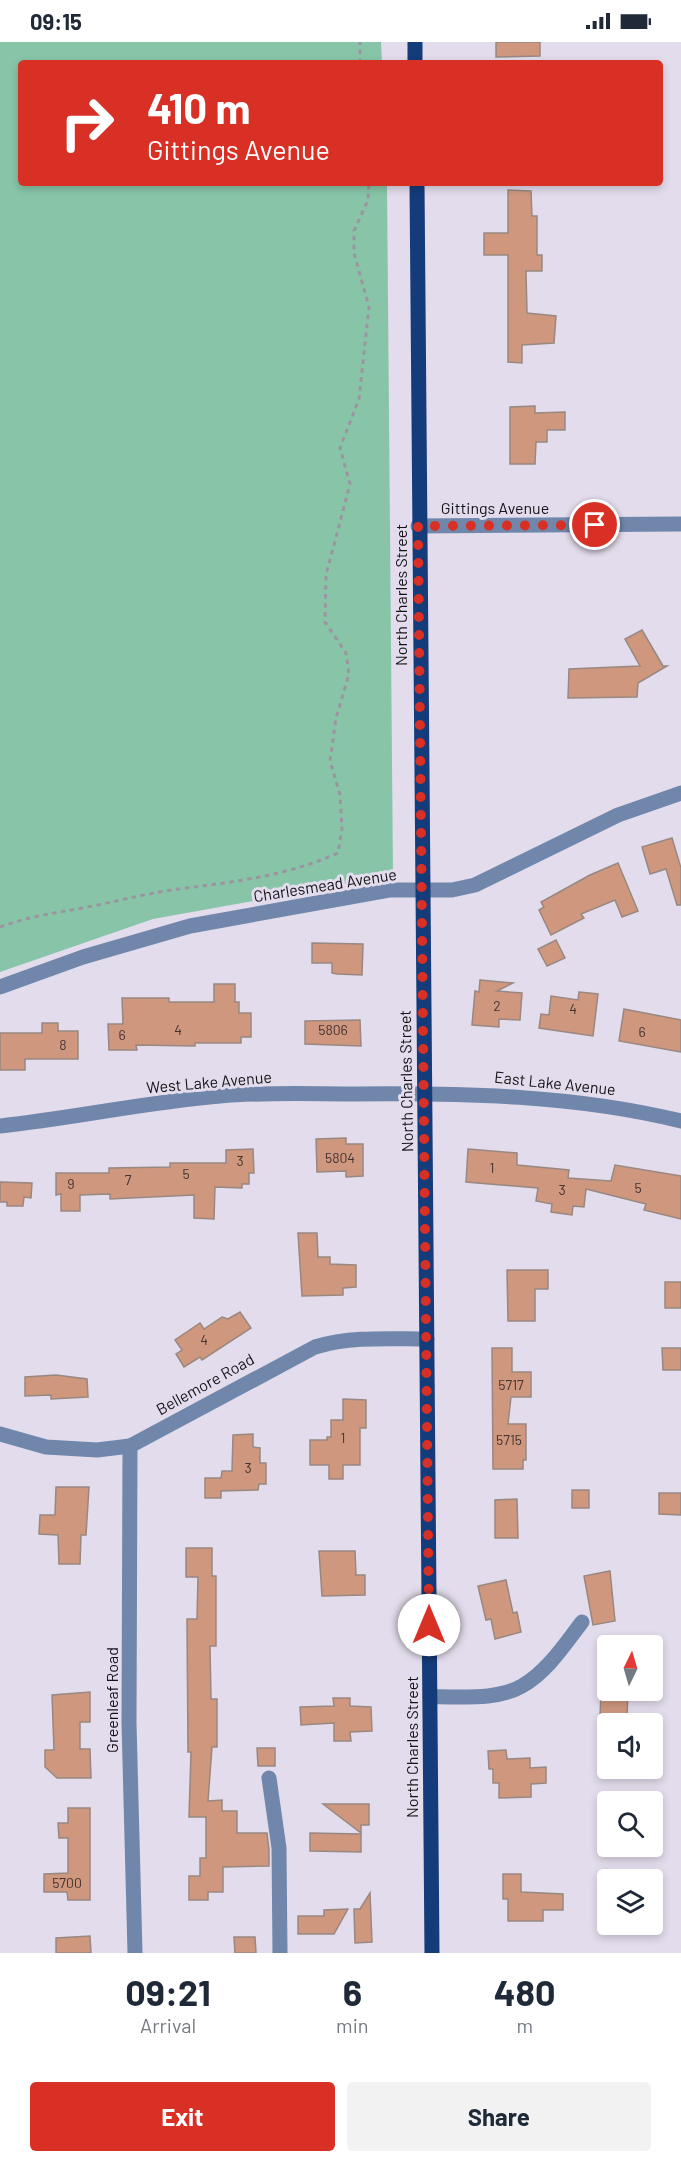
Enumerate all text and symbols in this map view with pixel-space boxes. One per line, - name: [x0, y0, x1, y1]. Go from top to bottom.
- text: 09:15: [30, 8, 82, 34]
- text: 410 m: [147, 82, 251, 132]
- icon: right: [48, 84, 126, 162]
- text: Gittings Avenue: [147, 133, 330, 165]
- street label: Gittings Avenue: [441, 498, 549, 517]
- pin: [569, 499, 620, 550]
- icon: arrive: [578, 508, 611, 541]
- street label: North Charles Street: [391, 524, 410, 666]
- street label: Charlesmead Avenue: [252, 864, 398, 905]
- house number: 2: [493, 997, 501, 1014]
- house number: 4: [569, 1000, 577, 1017]
- street label: North Charles Street: [395, 1010, 416, 1152]
- house number: 4: [174, 1021, 182, 1038]
- house number: 5806: [318, 1021, 348, 1038]
- house number: 6: [638, 1023, 646, 1040]
- house number: 6: [118, 1026, 126, 1043]
- house number: 8: [59, 1036, 67, 1053]
- street label: West Lake Avenue: [145, 1067, 272, 1096]
- street label: East Lake Avenue: [493, 1067, 617, 1098]
- house number: 5804: [325, 1149, 355, 1166]
- house number: 3: [236, 1152, 244, 1169]
- house number: 1: [490, 1159, 494, 1176]
- house number: 5: [182, 1165, 190, 1182]
- house number: 7: [125, 1171, 132, 1188]
- house number: 9: [67, 1175, 75, 1192]
- house number: 5: [634, 1179, 642, 1196]
- house number: 3: [558, 1181, 566, 1198]
- house number: 4: [200, 1331, 208, 1348]
- street label: Bellemore Road: [152, 1349, 257, 1418]
- house number: 5717: [498, 1376, 524, 1393]
- house number: 1: [341, 1429, 345, 1446]
- house number: 5715: [496, 1431, 522, 1448]
- house number: 3: [244, 1459, 252, 1476]
- position arrow: [397, 1593, 461, 1657]
- north arrow: [597, 1635, 663, 1701]
- map controls: [597, 1635, 663, 1935]
- street label: Greenleaf Road: [102, 1647, 121, 1753]
- street label: North Charles Street: [402, 1676, 421, 1818]
- button: sound: [597, 1713, 663, 1779]
- button: search: [597, 1791, 663, 1857]
- button: layers: [597, 1869, 663, 1935]
- house number: 5700: [52, 1874, 82, 1891]
- text: 09:21: [125, 1970, 211, 2013]
- text: 6: [343, 1970, 362, 2013]
- text: 480: [494, 1970, 556, 2013]
- text: Arrival: [140, 2013, 196, 2037]
- text: min: [336, 2013, 369, 2037]
- text: m: [516, 2013, 533, 2037]
- button: Exit: [30, 2082, 335, 2151]
- button: Share: [347, 2082, 651, 2151]

